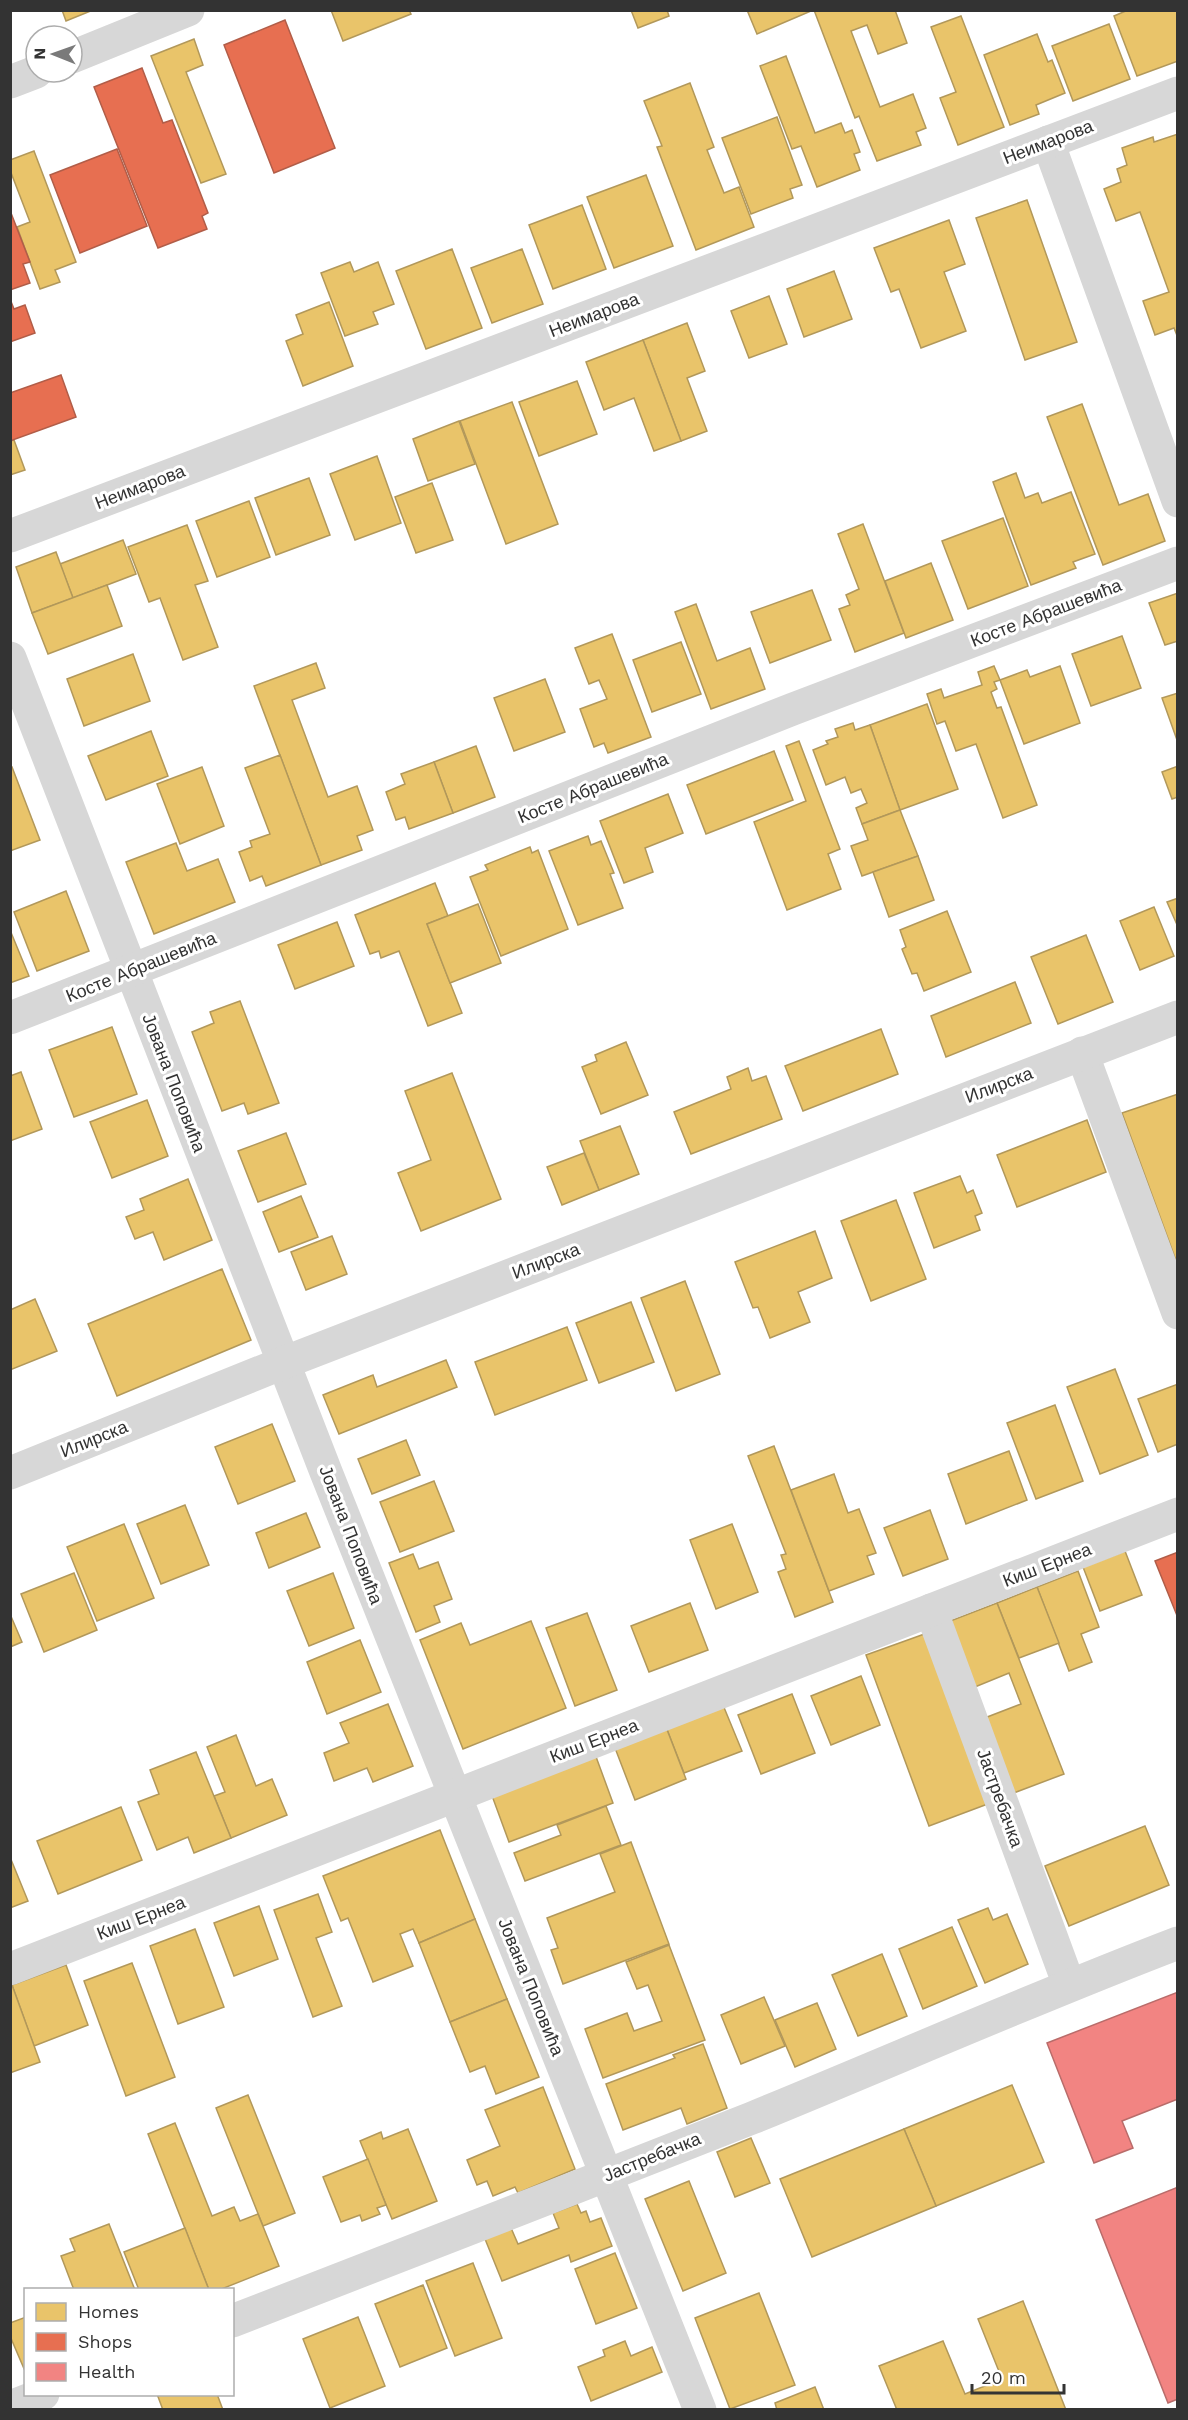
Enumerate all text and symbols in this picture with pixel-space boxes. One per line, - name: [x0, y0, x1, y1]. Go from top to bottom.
- north arrow: [24, 24, 84, 84]
- text: N: [30, 48, 49, 60]
- street label: Неимарова: [1000, 114, 1097, 168]
- street label: Неимарова: [546, 287, 643, 341]
- street label: Неимарова: [92, 459, 189, 513]
- street label: Косте Абрашевића: [967, 574, 1125, 651]
- street label: Косте Абрашевића: [515, 747, 672, 827]
- street label: Косте Абрашевића: [63, 926, 220, 1006]
- street label: Јована Поповића: [138, 1011, 211, 1156]
- street label: Илирска: [962, 1062, 1037, 1107]
- street label: Илирска: [509, 1238, 584, 1283]
- street label: Илирска: [57, 1415, 131, 1462]
- street label: Јована Поповића: [315, 1463, 388, 1608]
- street label: Киш Ернеа: [1000, 1538, 1095, 1591]
- street label: Киш Ернеа: [547, 1714, 642, 1767]
- street label: Јастребачка: [973, 1746, 1028, 1851]
- street label: Киш Ернеа: [94, 1891, 189, 1944]
- street label: Јована Поповића: [494, 1915, 569, 2060]
- street label: Јастребачка: [600, 2127, 705, 2186]
- legend: [24, 2288, 234, 2396]
- text: Homes: [78, 2301, 139, 2322]
- text: Shops: [78, 2331, 132, 2352]
- scale bar: [972, 2357, 1064, 2395]
- text: Health: [78, 2361, 135, 2382]
- text: 20 m: [981, 2367, 1026, 2388]

